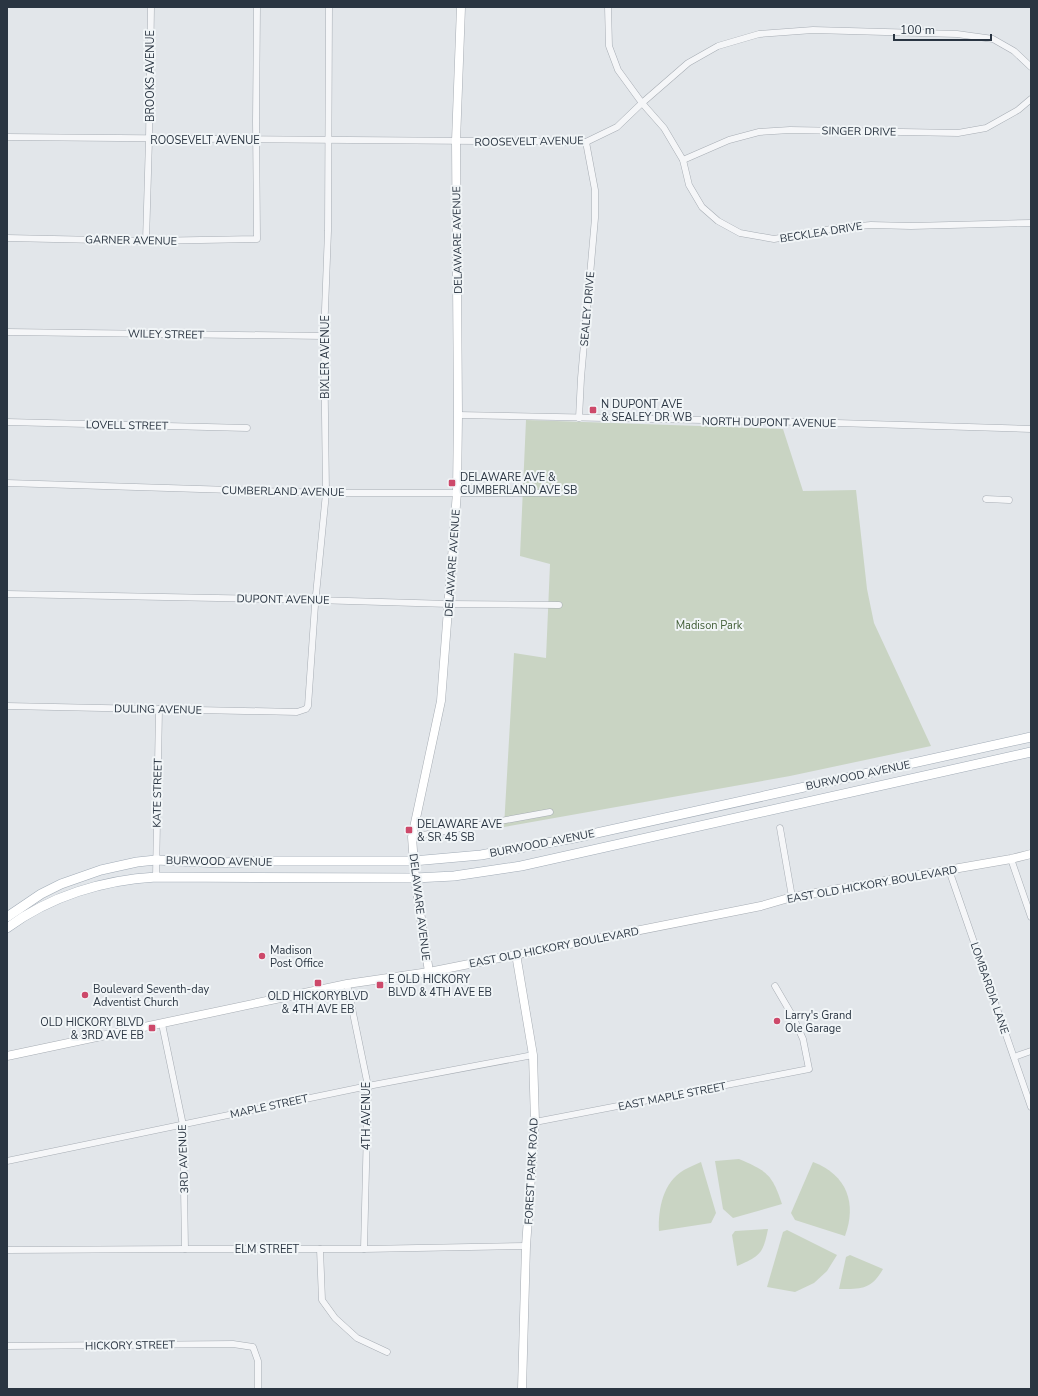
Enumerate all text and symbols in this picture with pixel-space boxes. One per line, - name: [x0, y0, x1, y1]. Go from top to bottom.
- scale bar: [894, 16, 991, 42]
- text: 100 m: [900, 22, 935, 38]
- street label: BROOKS AVENUE: [143, 30, 158, 122]
- street label: SINGER DRIVE: [822, 123, 896, 140]
- street label: ROOSEVELT AVENUE: [150, 133, 260, 148]
- street label: ROOSEVELT AVENUE: [474, 133, 584, 150]
- street label: DELAWARE AVENUE: [449, 186, 466, 294]
- street label: BECKLEA DRIVE: [779, 219, 863, 246]
- street label: GARNER AVENUE: [85, 232, 177, 249]
- street label: SEALEY DRIVE: [577, 271, 598, 347]
- street label: BIXLER AVENUE: [318, 315, 333, 399]
- street label: WILEY STREET: [128, 326, 205, 343]
- place label: N DUPONT AVE & SEALEY DR WB: [601, 397, 692, 425]
- marker: N DUPONT AVE & SEALEY DR WB: [588, 405, 598, 415]
- street label: NORTH DUPONT AVENUE: [702, 414, 836, 431]
- street label: LOVELL STREET: [86, 417, 169, 434]
- place label: DELAWARE AVE & CUMBERLAND AVE SB: [460, 470, 577, 498]
- marker: DELAWARE AVE & CUMBERLAND AVE SB: [447, 478, 457, 488]
- street label: CUMBERLAND AVENUE: [221, 483, 345, 500]
- street label: DELAWARE AVENUE: [441, 509, 464, 617]
- street label: DUPONT AVENUE: [236, 591, 330, 608]
- park label: Madison Park: [676, 618, 743, 633]
- street label: DULING AVENUE: [114, 701, 202, 718]
- street label: BURWOOD AVENUE: [804, 757, 912, 794]
- street label: KATE STREET: [149, 758, 166, 828]
- place label: DELAWARE AVE & SR 45 SB: [417, 817, 502, 845]
- marker: DELAWARE AVE & SR 45 SB: [404, 825, 414, 835]
- street label: BURWOOD AVENUE: [488, 826, 596, 861]
- street label: BURWOOD AVENUE: [166, 853, 272, 870]
- street label: DELAWARE AVENUE: [405, 853, 434, 961]
- street label: EAST OLD HICKORY BOULEVARD: [786, 862, 958, 907]
- street label: EAST OLD HICKORY BOULEVARD: [468, 924, 640, 971]
- street label: LOMBARDIA LANE: [967, 940, 1012, 1036]
- place label: Madison Post Office: [270, 943, 324, 971]
- marker: Madison Post Office: [257, 951, 267, 961]
- place label: E OLD HICKORY BLVD & 4TH AVE EB: [388, 972, 492, 1000]
- marker: OLD HICKORYBLVD & 4TH AVE EB: [313, 978, 323, 988]
- marker: E OLD HICKORY BLVD & 4TH AVE EB: [375, 980, 385, 990]
- place label: Boulevard Seventh-day Adventist Church: [93, 982, 210, 1010]
- place label: OLD HICKORYBLVD & 4TH AVE EB: [267, 989, 369, 1017]
- marker: Boulevard Seventh-day Adventist Church: [80, 990, 90, 1000]
- place label: Larry's Grand Ole Garage: [785, 1008, 852, 1036]
- place label: OLD HICKORY BLVD & 3RD AVE EB: [40, 1015, 144, 1043]
- marker: Larry's Grand Ole Garage: [772, 1016, 782, 1026]
- marker: OLD HICKORY BLVD & 3RD AVE EB: [147, 1023, 157, 1033]
- street label: EAST MAPLE STREET: [617, 1079, 728, 1114]
- street label: 4TH AVENUE: [359, 1082, 374, 1150]
- street label: MAPLE STREET: [229, 1091, 310, 1122]
- street label: FOREST PARK ROAD: [521, 1117, 542, 1225]
- street label: 3RD AVENUE: [175, 1124, 192, 1194]
- street label: ELM STREET: [235, 1242, 300, 1257]
- street label: HICKORY STREET: [85, 1337, 176, 1354]

